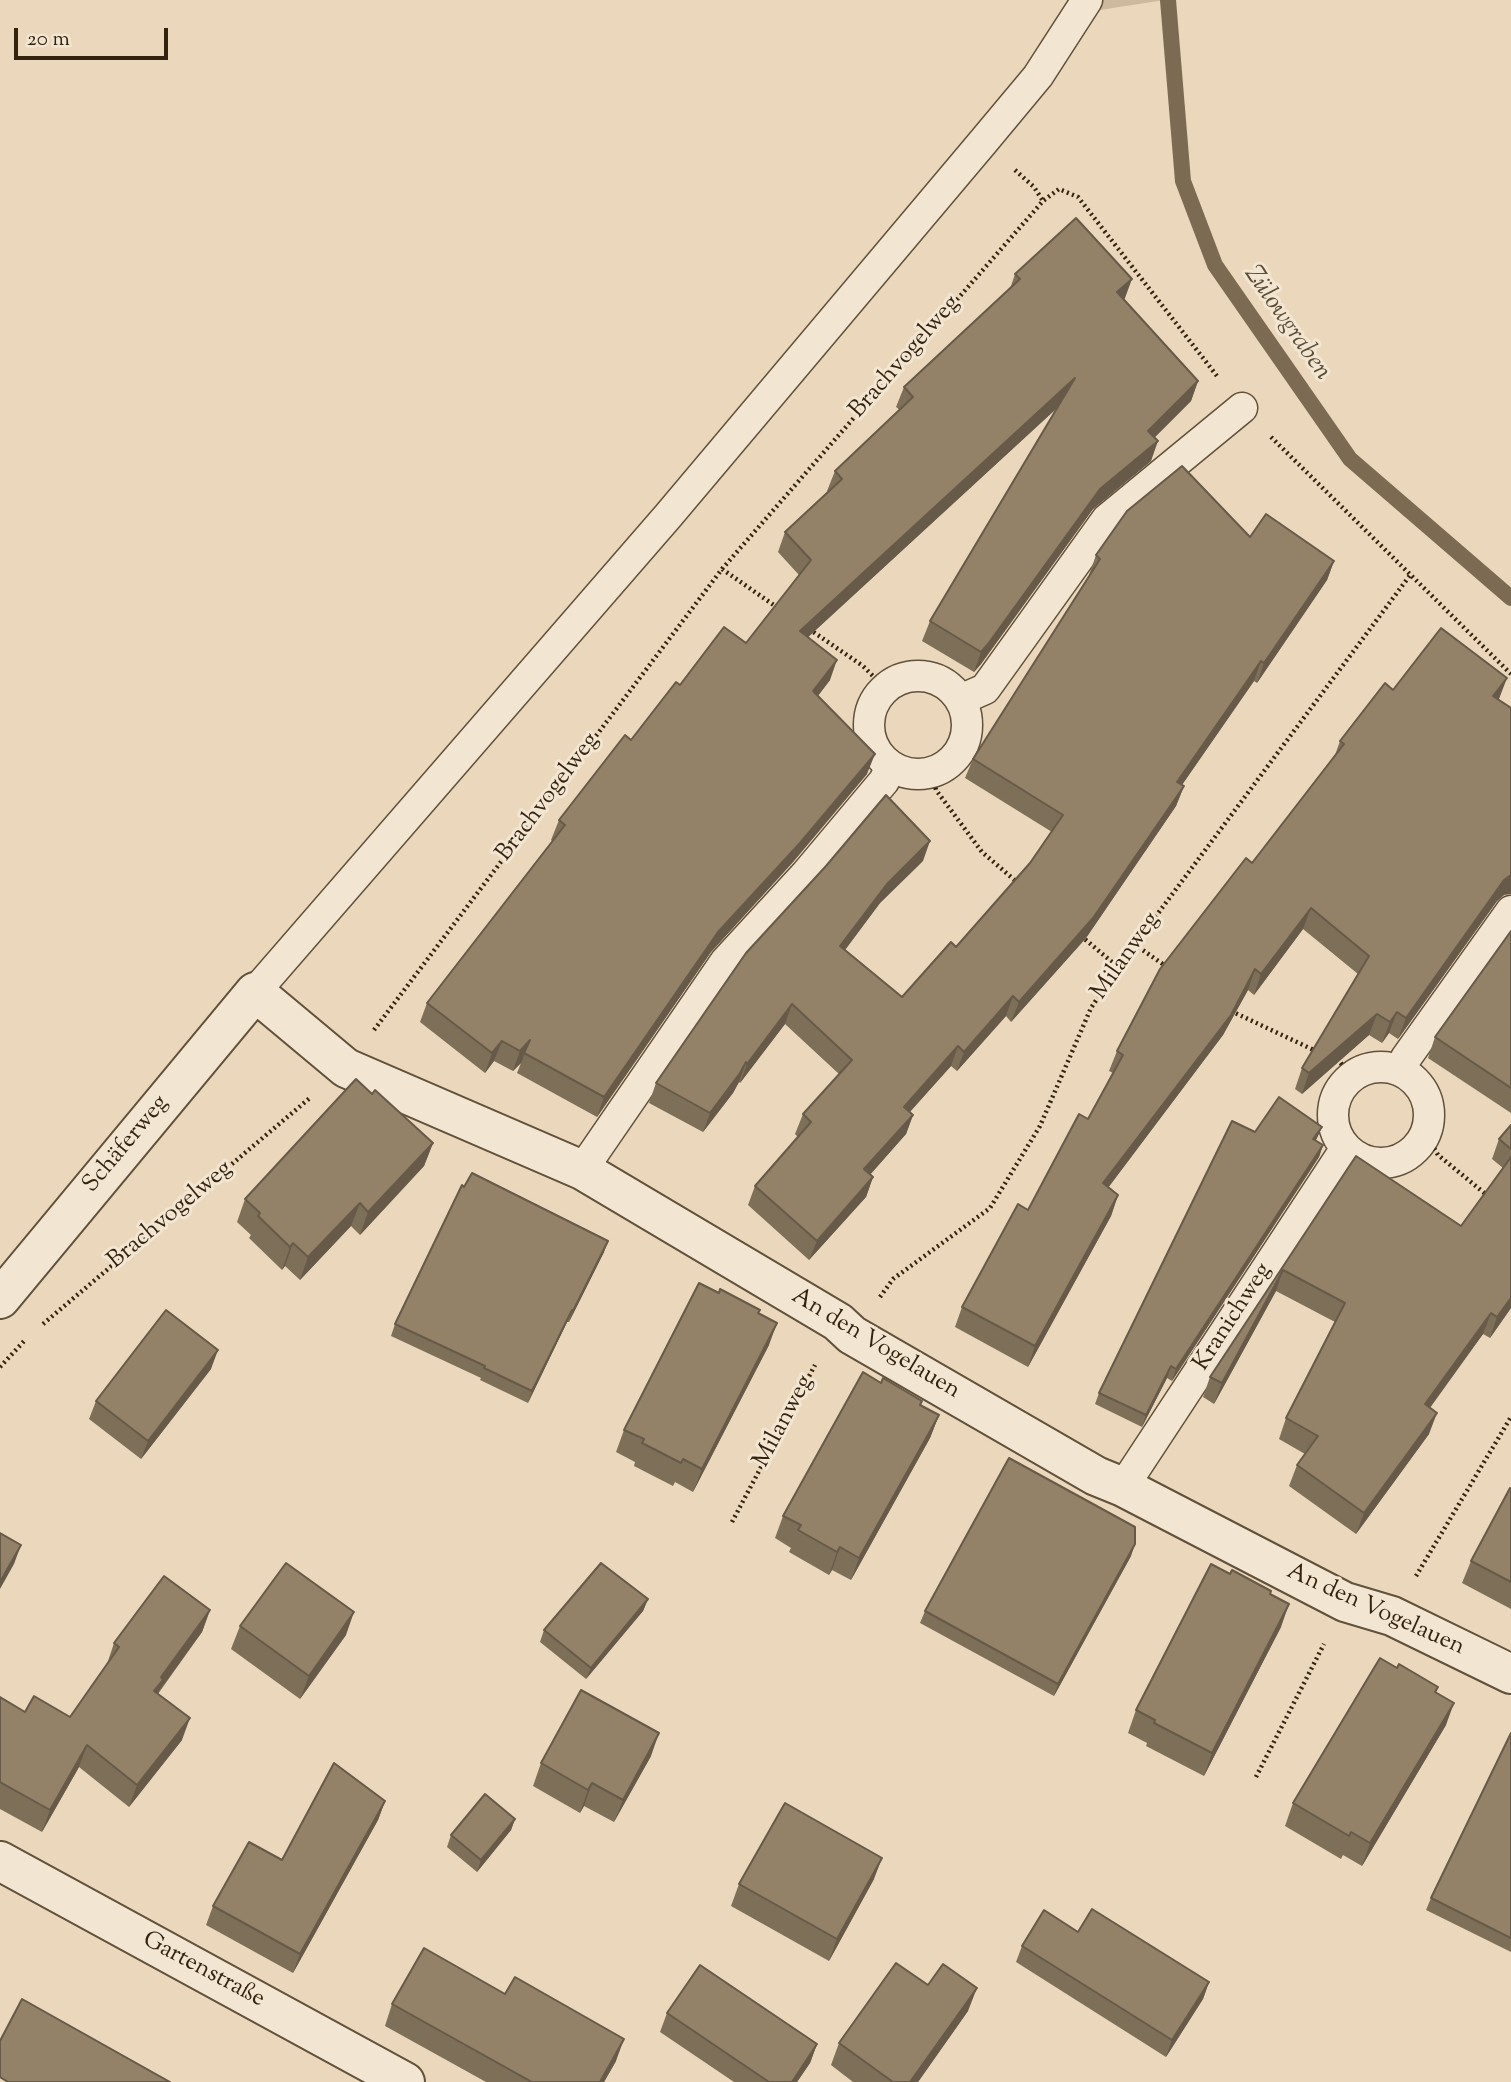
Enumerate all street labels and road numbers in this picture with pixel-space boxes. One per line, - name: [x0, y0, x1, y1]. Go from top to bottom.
- street label: Brachvogelweg: [845, 291, 967, 425]
- street label: Brachvogelweg: [491, 728, 607, 868]
- street label: Milanweg: [1086, 908, 1168, 1006]
- street label: Schäferweg: [78, 1090, 176, 1200]
- street label: Brachvogelweg: [103, 1156, 239, 1276]
- street label: Kranichweg: [1189, 1259, 1279, 1377]
- street label: An den Vogelauen: [785, 1283, 965, 1407]
- street label: Milanweg: [749, 1371, 821, 1473]
- street label: An den Vogelauen: [1281, 1559, 1469, 1663]
- street label: Gartenstraße: [137, 1927, 269, 2015]

